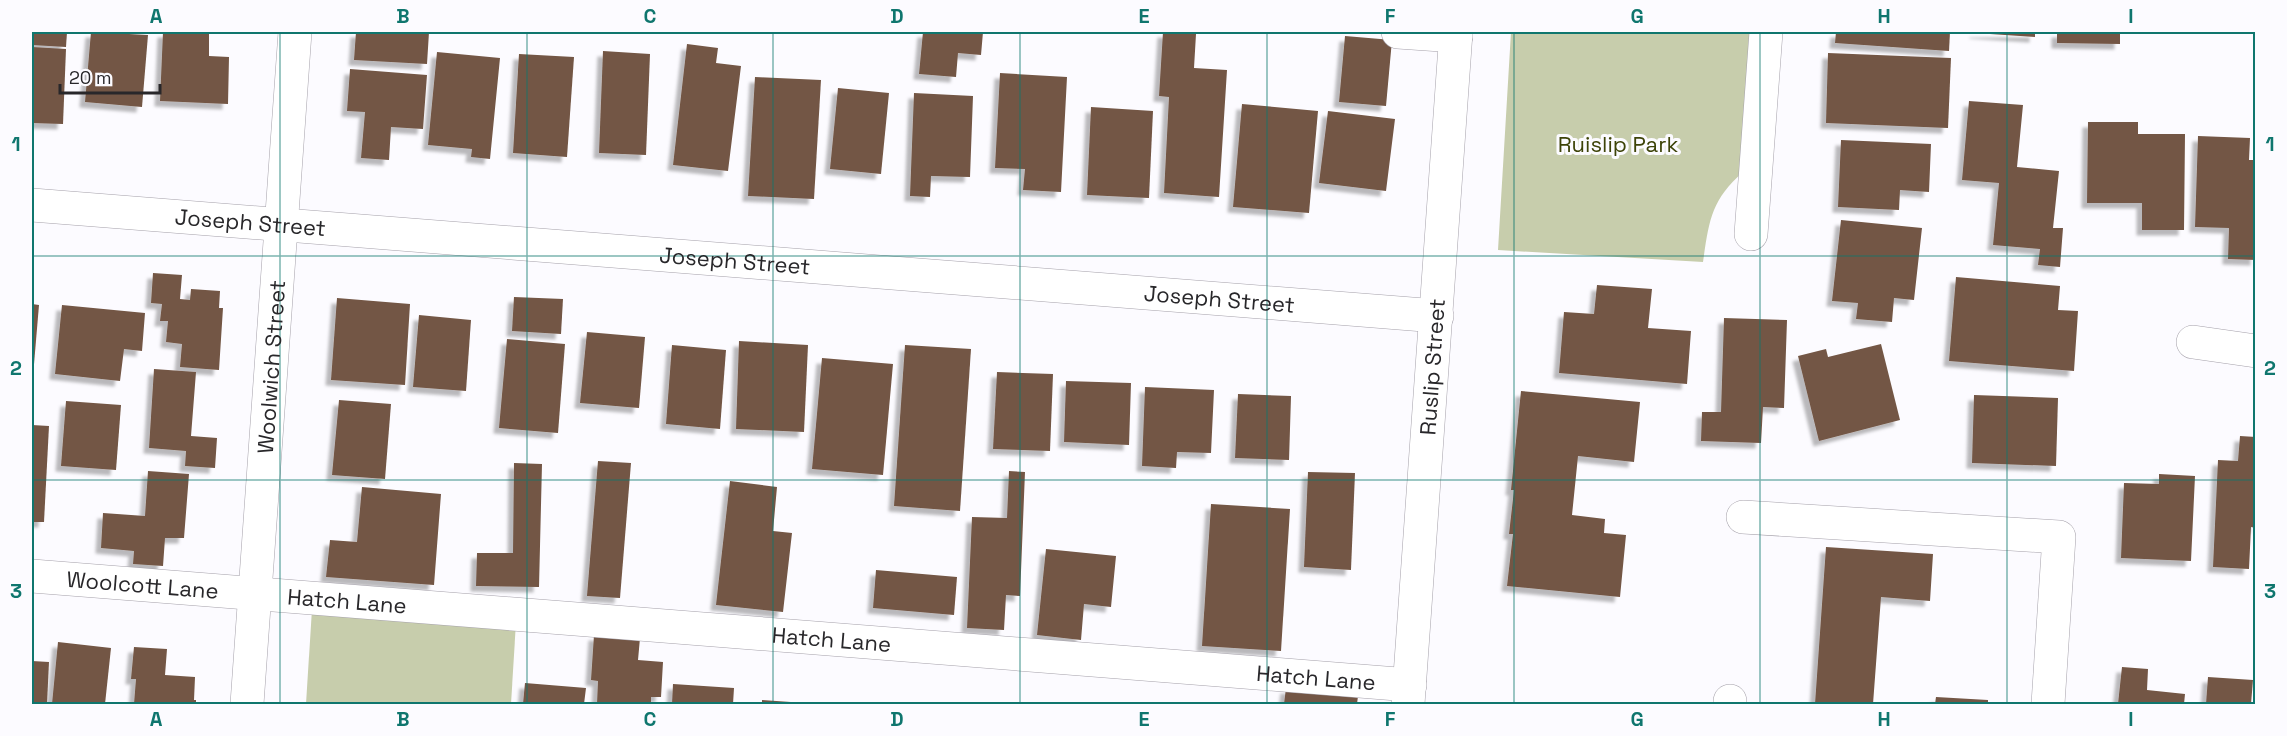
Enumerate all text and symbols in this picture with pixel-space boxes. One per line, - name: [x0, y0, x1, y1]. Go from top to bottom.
- text: A: [150, 3, 163, 29]
- text: B: [396, 3, 410, 29]
- text: C: [644, 3, 657, 29]
- text: D: [890, 3, 904, 29]
- text: E: [1138, 3, 1150, 29]
- text: F: [1385, 3, 1396, 29]
- text: G: [1630, 3, 1644, 29]
- text: H: [1877, 3, 1891, 29]
- text: I: [2128, 3, 2134, 29]
- scale bar: [60, 57, 160, 95]
- text: 20 m: [69, 66, 112, 89]
- park label: Ruislip Park: [1558, 130, 1679, 158]
- text: 1: [11, 131, 21, 157]
- text: 1: [2265, 131, 2275, 157]
- street label: Joseph Street: [174, 202, 327, 242]
- street label: Joseph Street: [658, 241, 811, 280]
- street label: Woolwich Street: [251, 279, 291, 455]
- street label: Joseph Street: [1143, 279, 1296, 319]
- street label: Ruslip Street: [1413, 298, 1451, 436]
- text: 2: [10, 355, 22, 381]
- text: 2: [2264, 355, 2276, 381]
- street label: Woolcott Lane: [66, 565, 220, 605]
- text: 3: [10, 578, 22, 604]
- text: 3: [2264, 578, 2276, 604]
- street label: Hatch Lane: [286, 582, 408, 620]
- street label: Hatch Lane: [771, 621, 892, 658]
- street label: Hatch Lane: [1255, 659, 1377, 696]
- text: A: [150, 706, 163, 732]
- text: B: [396, 706, 410, 732]
- text: C: [644, 706, 657, 732]
- text: D: [890, 706, 904, 732]
- text: E: [1138, 706, 1150, 732]
- text: F: [1385, 706, 1396, 732]
- text: G: [1630, 706, 1644, 732]
- text: H: [1877, 706, 1891, 732]
- text: I: [2128, 706, 2134, 732]

